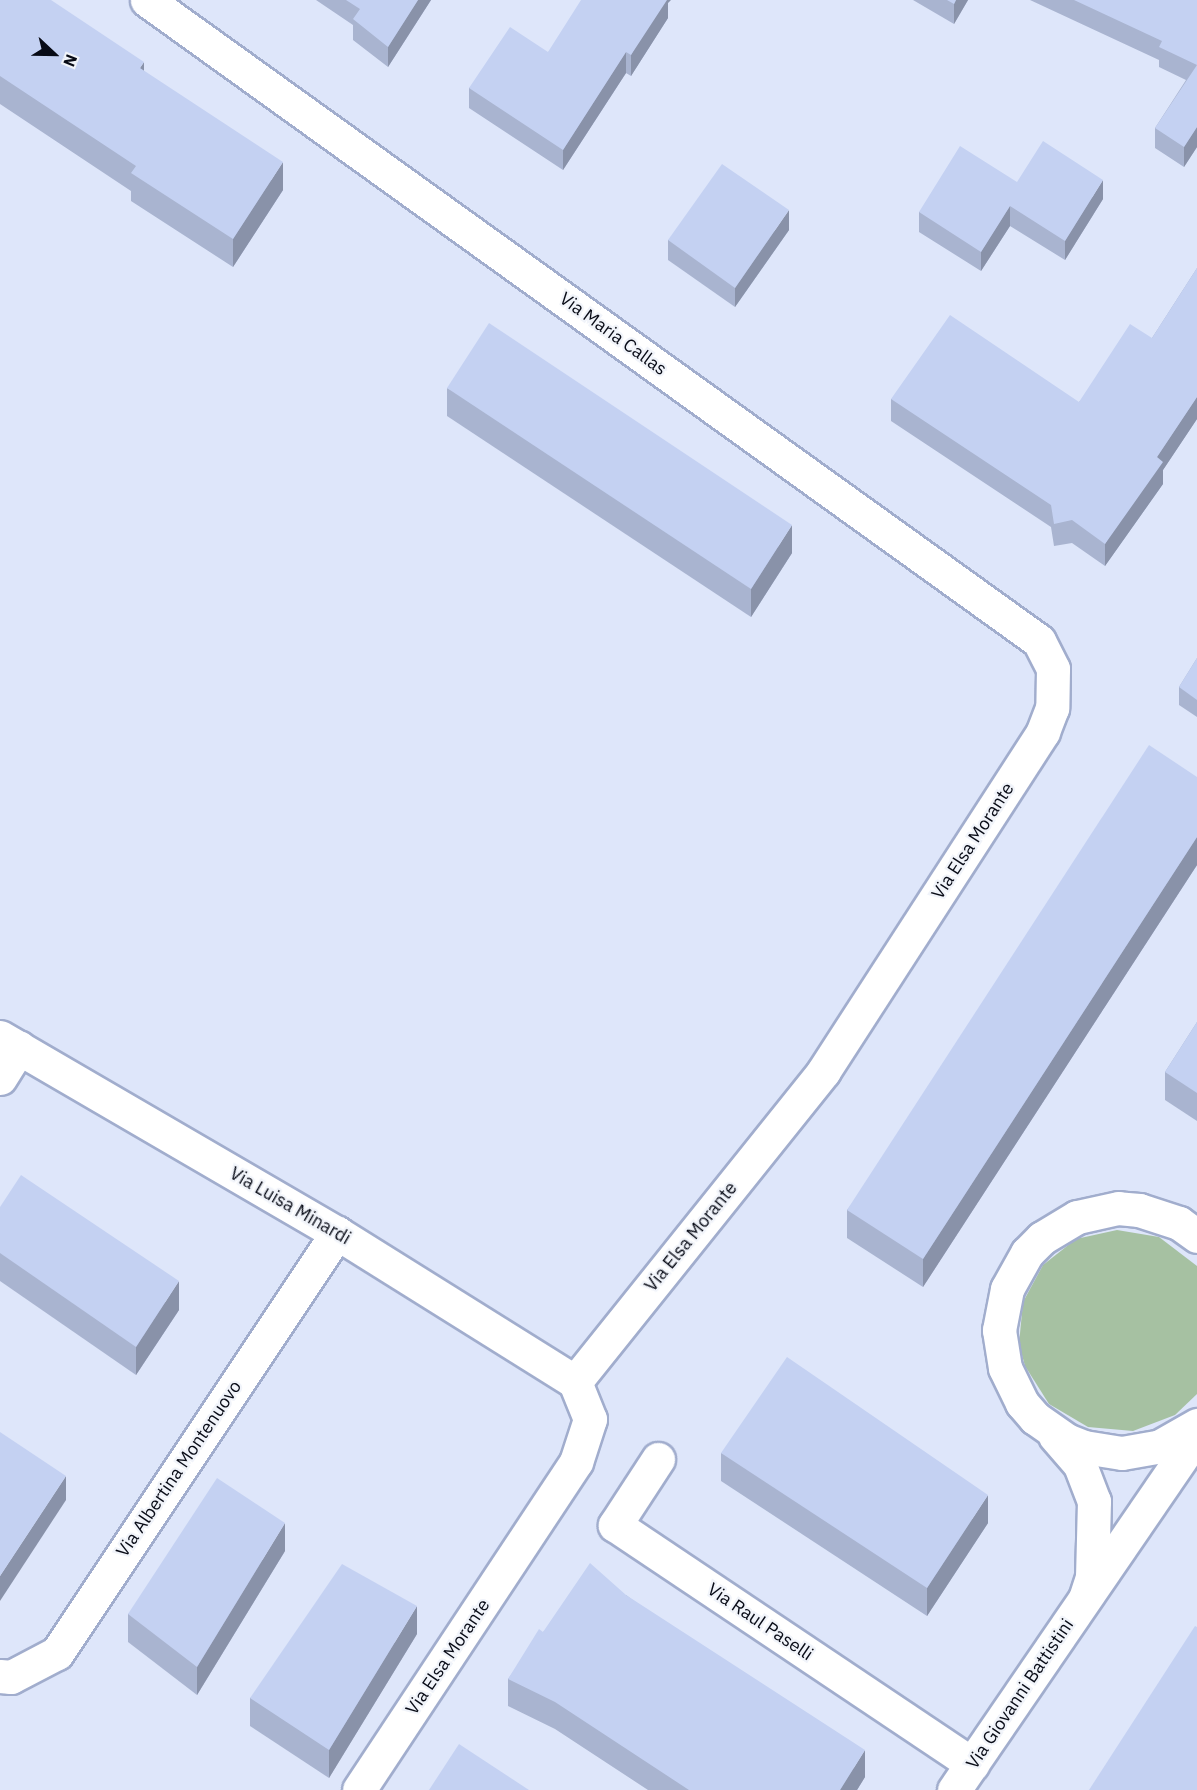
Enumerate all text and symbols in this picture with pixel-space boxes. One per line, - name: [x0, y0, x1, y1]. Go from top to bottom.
- north arrow: [24, 24, 84, 84]
- text: N: [59, 52, 82, 70]
- street label: Via Maria Callas: [555, 288, 671, 380]
- street label: Via Elsa Morante: [927, 779, 1019, 903]
- street label: Via Luisa Minardi: [226, 1163, 354, 1249]
- street label: Via Elsa Morante: [640, 1178, 742, 1296]
- street label: Via Albertina Montenuovo: [112, 1377, 246, 1561]
- street label: Via Raul Paselli: [703, 1579, 817, 1665]
- street label: Via Elsa Morante: [401, 1595, 495, 1719]
- street label: Via Giovanni Battistini: [962, 1615, 1078, 1773]

